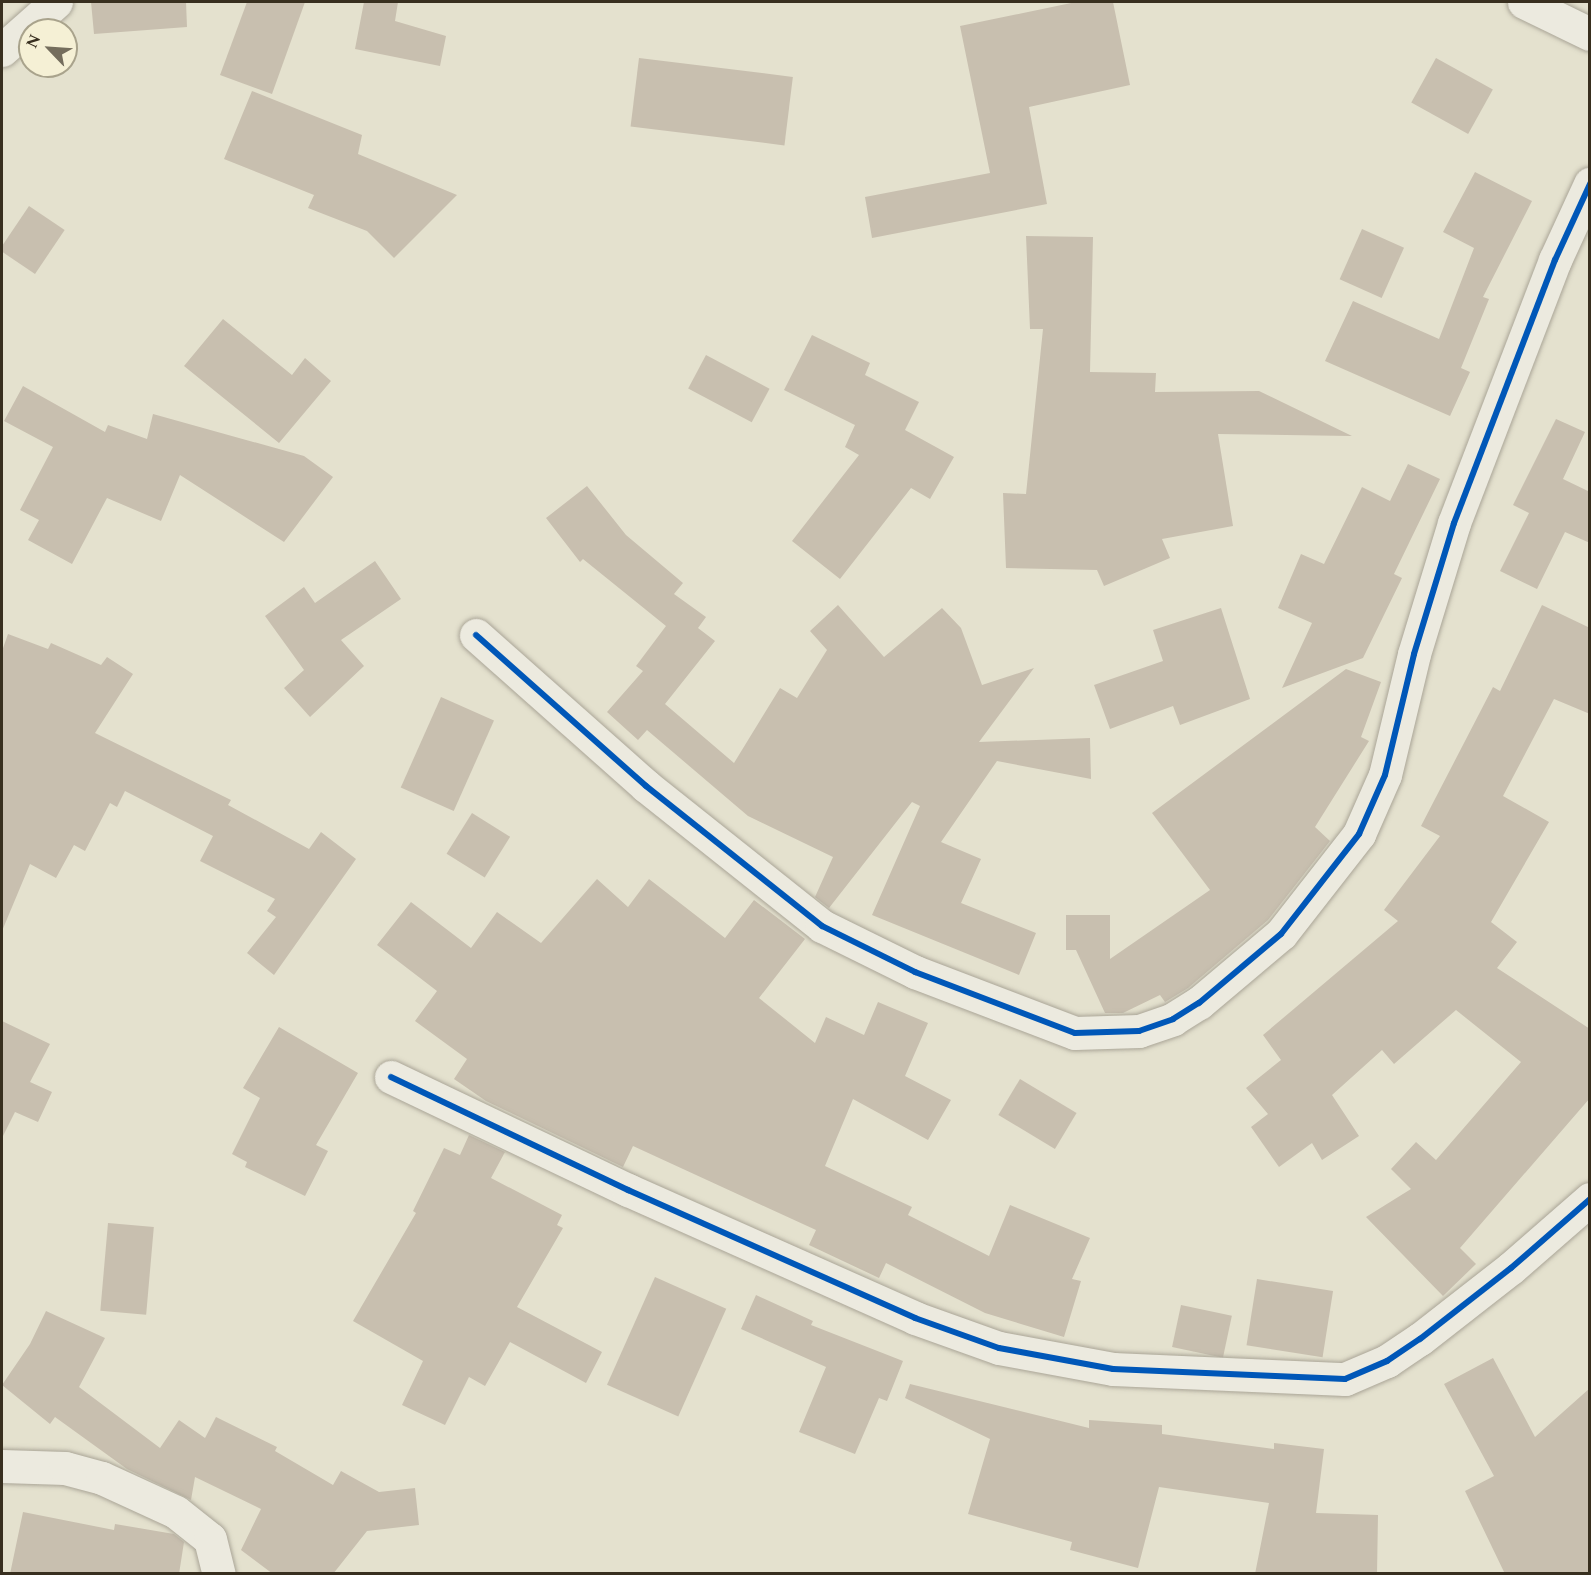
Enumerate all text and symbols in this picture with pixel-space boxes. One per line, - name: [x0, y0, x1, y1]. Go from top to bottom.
- north arrow: [18, 18, 78, 78]
- text: N: [20, 30, 47, 52]

